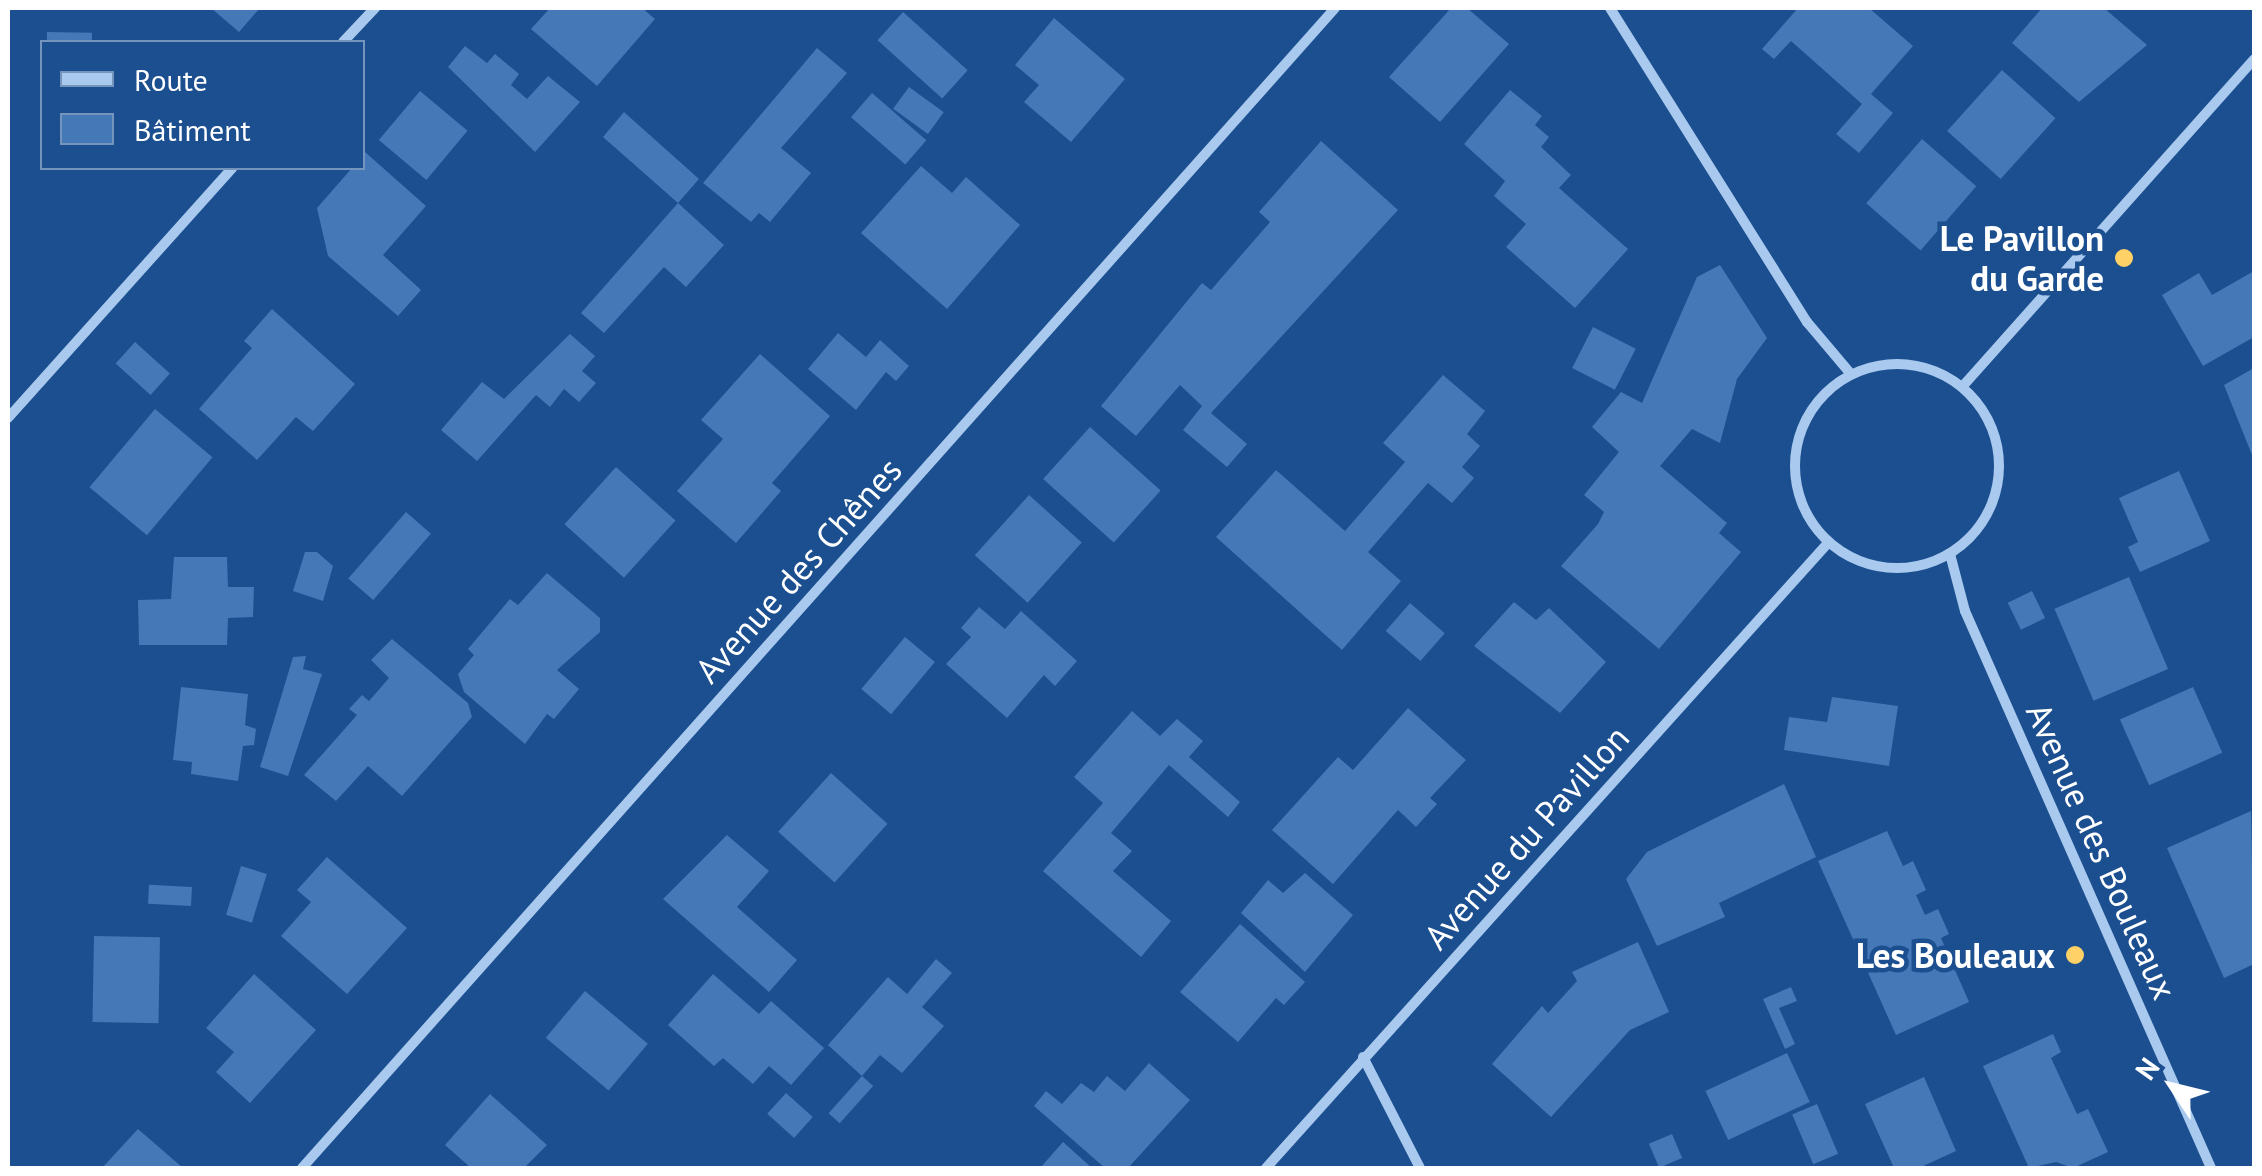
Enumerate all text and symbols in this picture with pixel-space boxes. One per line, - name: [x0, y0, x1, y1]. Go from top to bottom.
- legend: [40, 40, 365, 170]
- text: Route: [134, 60, 208, 99]
- text: Bâtiment: [134, 110, 251, 149]
- place label: Le Pavillon du Garde: [1940, 217, 2104, 299]
- marker: Le Pavillon du Garde: [2113, 247, 2135, 269]
- street label: Avenue des Chênes: [686, 449, 910, 691]
- street label: Avenue des Bouleaux: [2018, 696, 2186, 1006]
- street label: Avenue du Pavillon: [1415, 717, 1637, 957]
- place label: Les Bouleaux: [1856, 934, 2055, 976]
- marker: Les Bouleaux: [2064, 944, 2086, 966]
- north arrow: [2122, 1036, 2222, 1136]
- text: N: [2127, 1050, 2167, 1087]

